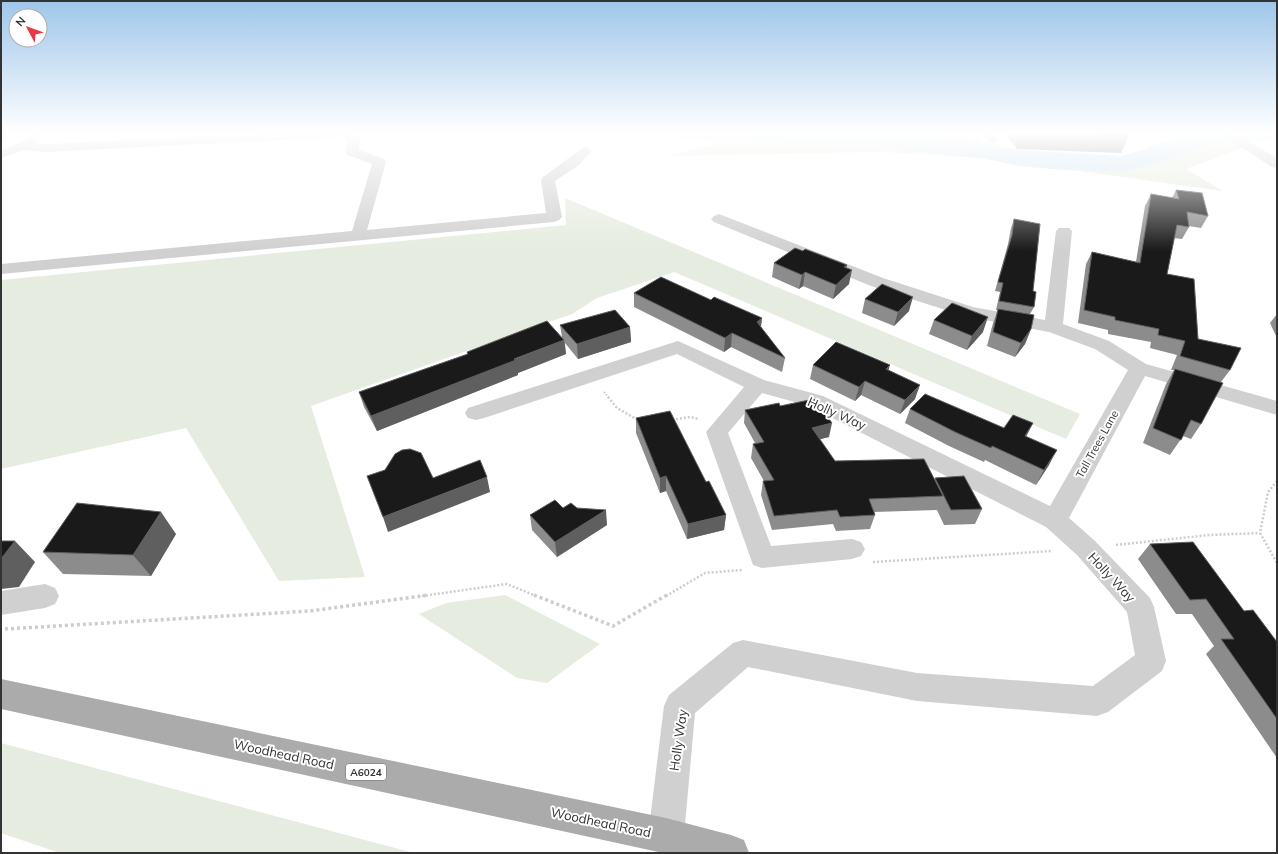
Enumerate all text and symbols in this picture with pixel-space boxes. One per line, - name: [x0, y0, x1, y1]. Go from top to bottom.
- north arrow: [8, 8, 48, 48]
- text: N: [12, 14, 28, 29]
- street label: Holly Way: [805, 393, 869, 433]
- street label: Tall Trees Lane: [1073, 408, 1121, 480]
- street label: Holly Way: [1085, 549, 1139, 605]
- street label: Holly Way: [666, 708, 690, 772]
- street label: Woodhead Road: [232, 736, 336, 772]
- road number: A6024: [346, 764, 386, 780]
- street label: Woodhead Road: [549, 804, 653, 840]

